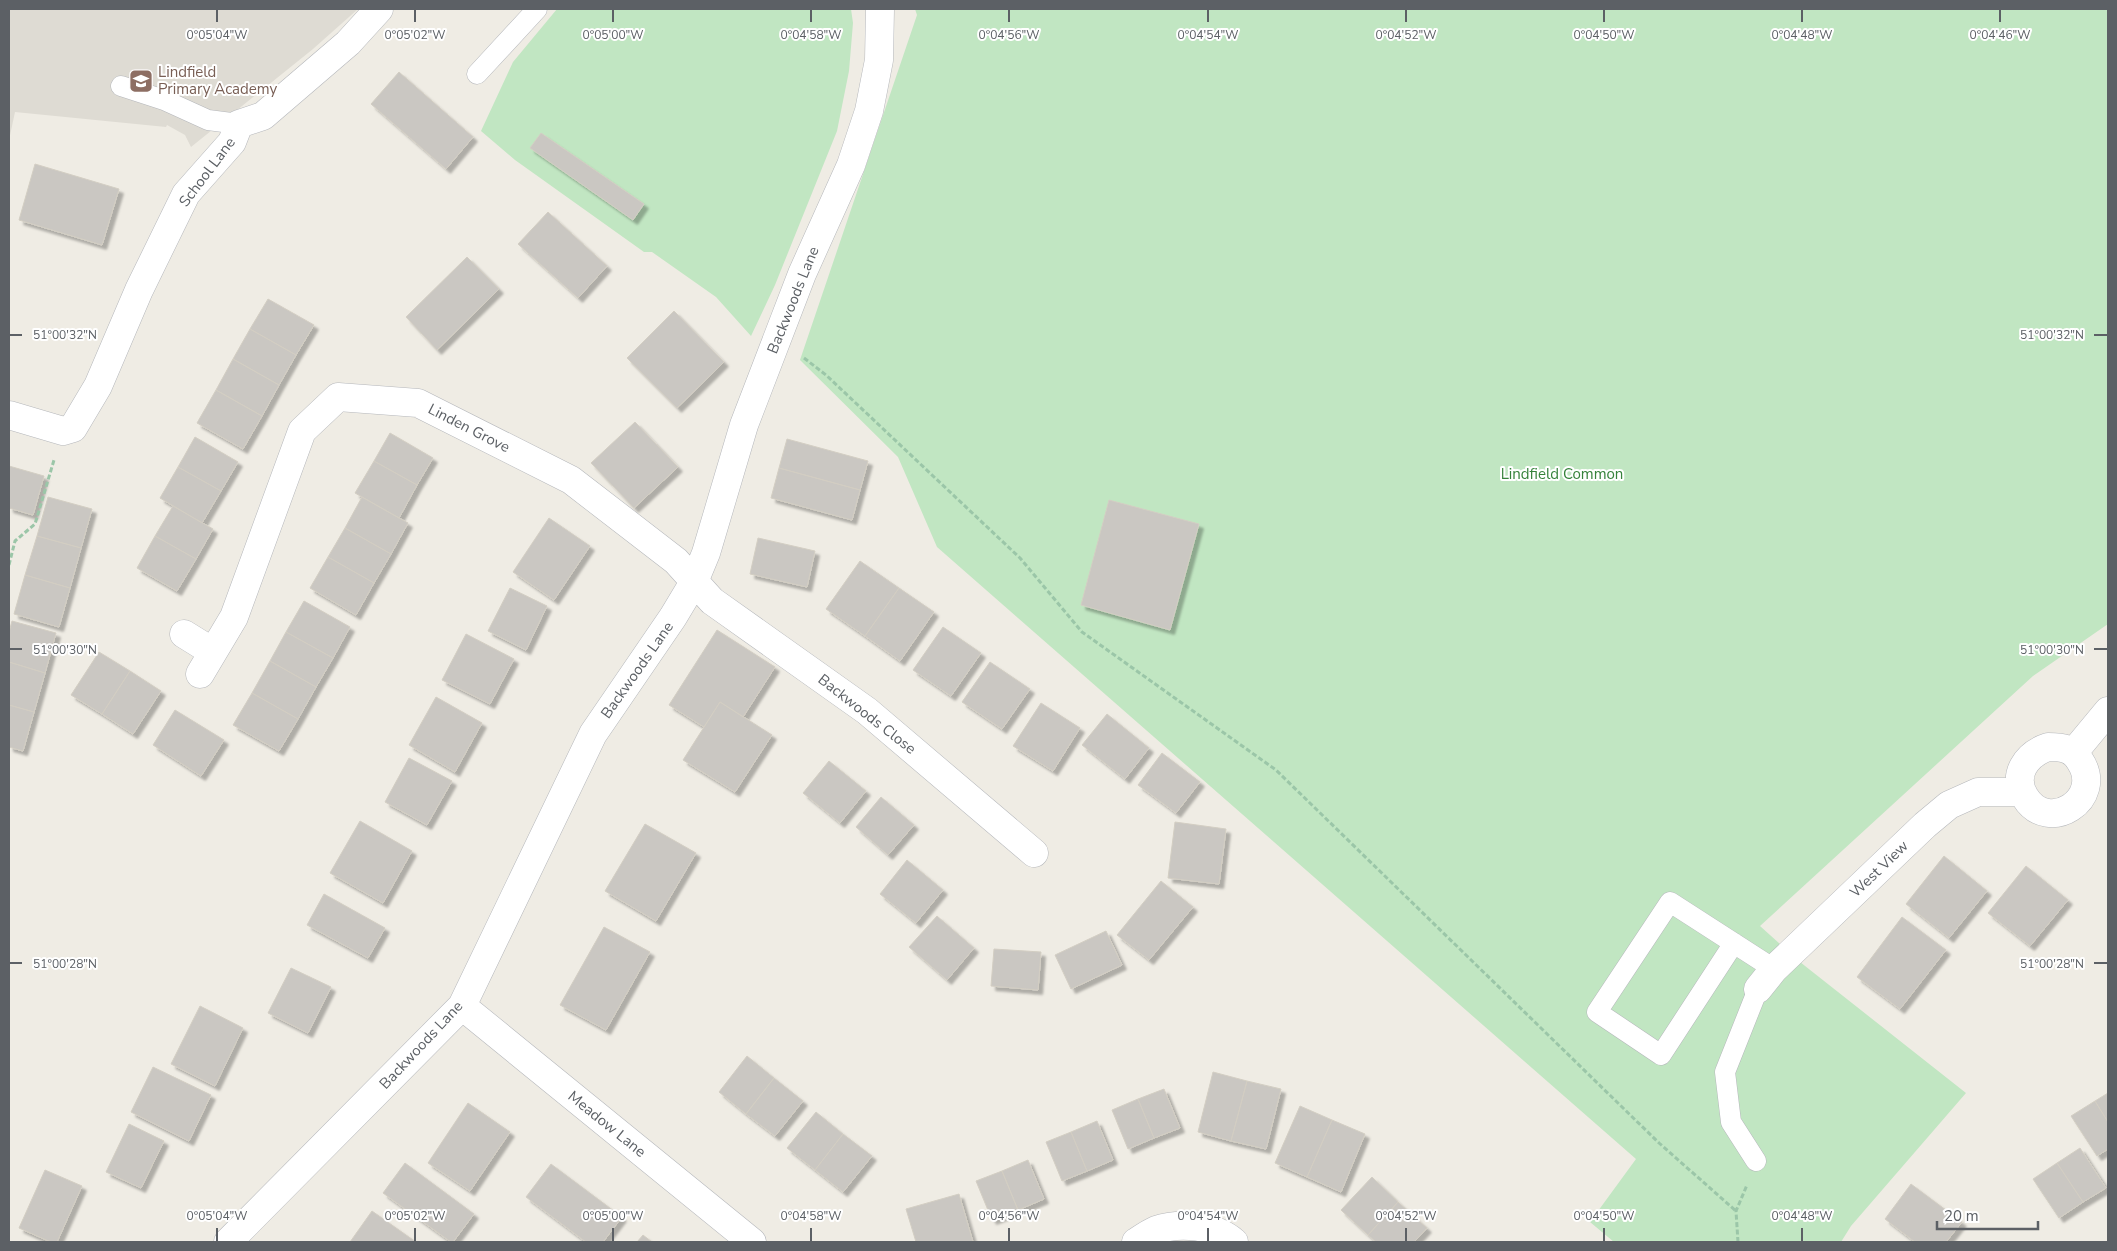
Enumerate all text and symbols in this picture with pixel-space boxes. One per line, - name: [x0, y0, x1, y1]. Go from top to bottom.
- text: 0°05'04"W: [186, 27, 248, 43]
- text: 0°05'02"W: [384, 27, 446, 43]
- text: 0°05'00"W: [582, 27, 644, 43]
- text: 0°04'58"W: [780, 27, 842, 43]
- text: 0°04'56"W: [978, 27, 1040, 43]
- text: 0°04'54"W: [1177, 27, 1239, 43]
- text: 0°04'52"W: [1375, 27, 1437, 43]
- text: 0°04'50"W: [1573, 27, 1635, 43]
- text: 0°04'48"W: [1771, 27, 1833, 43]
- text: 0°04'46"W: [1969, 27, 2031, 43]
- place label: Lindfield Primary Academy: [158, 62, 278, 99]
- school or university icon: Lindfield Primary Academy: [128, 68, 154, 94]
- street label: School Lane: [174, 133, 240, 211]
- street label: Backwoods Lane: [762, 243, 824, 357]
- text: 51°00'32"N: [33, 327, 97, 343]
- text: 51°00'32"N: [2020, 327, 2084, 343]
- street label: Linden Grove: [425, 399, 513, 457]
- park label: Lindfield Common: [1501, 464, 1623, 484]
- street label: Backwoods Lane: [596, 618, 678, 722]
- text: 51°00'30"N: [33, 642, 97, 658]
- text: 51°00'30"N: [2020, 642, 2084, 658]
- street label: Backwoods Close: [814, 669, 920, 759]
- street label: West View: [1845, 836, 1913, 902]
- text: 51°00'28"N: [33, 956, 97, 972]
- text: 51°00'28"N: [2020, 956, 2084, 972]
- street label: Backwoods Lane: [375, 997, 467, 1093]
- street label: Meadow Lane: [564, 1086, 650, 1162]
- scale bar: [1937, 1198, 2038, 1230]
- text: 20 m: [1944, 1206, 1979, 1226]
- text: 0°05'04"W: [186, 1208, 248, 1224]
- text: 0°05'02"W: [384, 1208, 446, 1224]
- text: 0°05'00"W: [582, 1208, 644, 1224]
- text: 0°04'58"W: [780, 1208, 842, 1224]
- text: 0°04'56"W: [978, 1208, 1040, 1224]
- text: 0°04'54"W: [1177, 1208, 1239, 1224]
- text: 0°04'52"W: [1375, 1208, 1437, 1224]
- text: 0°04'50"W: [1573, 1208, 1635, 1224]
- text: 0°04'48"W: [1771, 1208, 1833, 1224]

